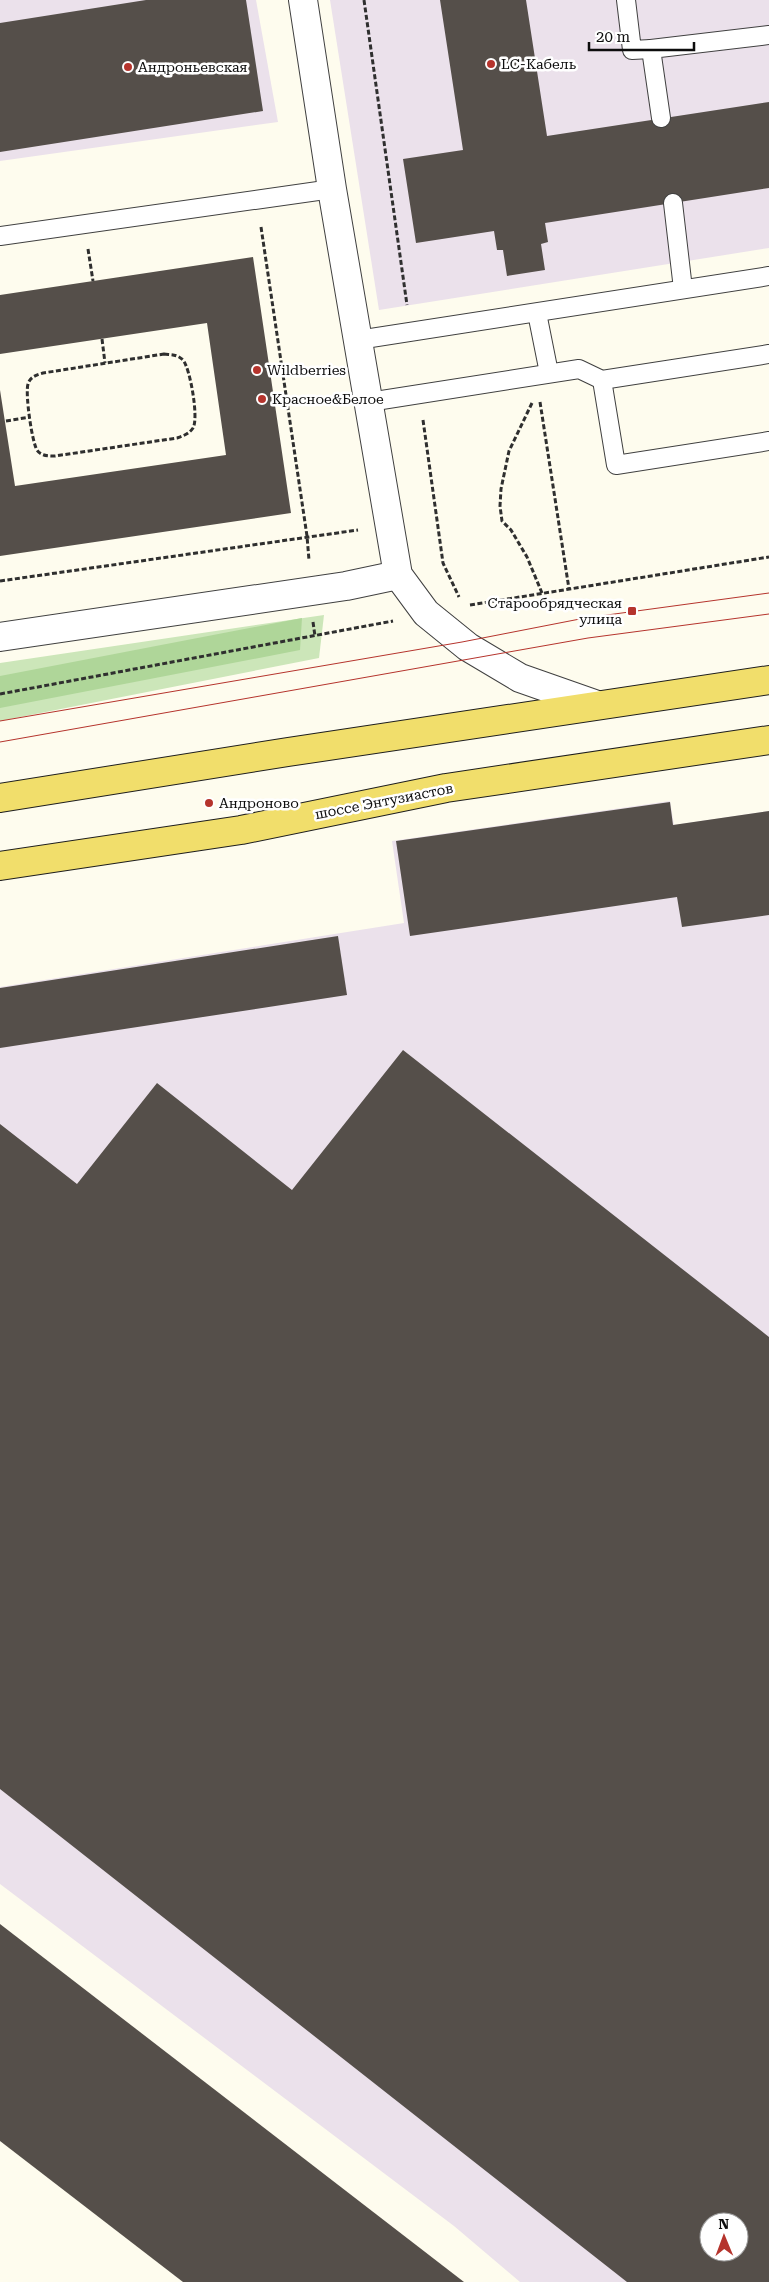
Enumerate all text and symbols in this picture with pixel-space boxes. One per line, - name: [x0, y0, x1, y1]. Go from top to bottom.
- scale bar: [589, 20, 694, 52]
- text: 20 m: [596, 28, 631, 46]
- place label: LC-Кабель: [501, 56, 577, 72]
- marker: LC-Кабель: [485, 58, 497, 70]
- place label: Андроньевская: [138, 59, 248, 75]
- marker: Андроньевская: [122, 61, 134, 73]
- place label: Wildberries: [267, 362, 346, 378]
- marker: Wildberries: [251, 364, 263, 376]
- place label: Красное&Белое: [272, 391, 384, 407]
- marker: Красное&Белое: [256, 393, 268, 405]
- place label: Старообрядческая улица: [488, 595, 622, 627]
- marker: Старообрядческая улица: [626, 605, 638, 617]
- street label: шоссе Энтузиастов: [314, 780, 454, 822]
- place label: Андроново: [219, 795, 299, 811]
- marker: Андроново: [203, 797, 215, 809]
- north arrow: [699, 2212, 749, 2262]
- text: N: [718, 2216, 730, 2232]

